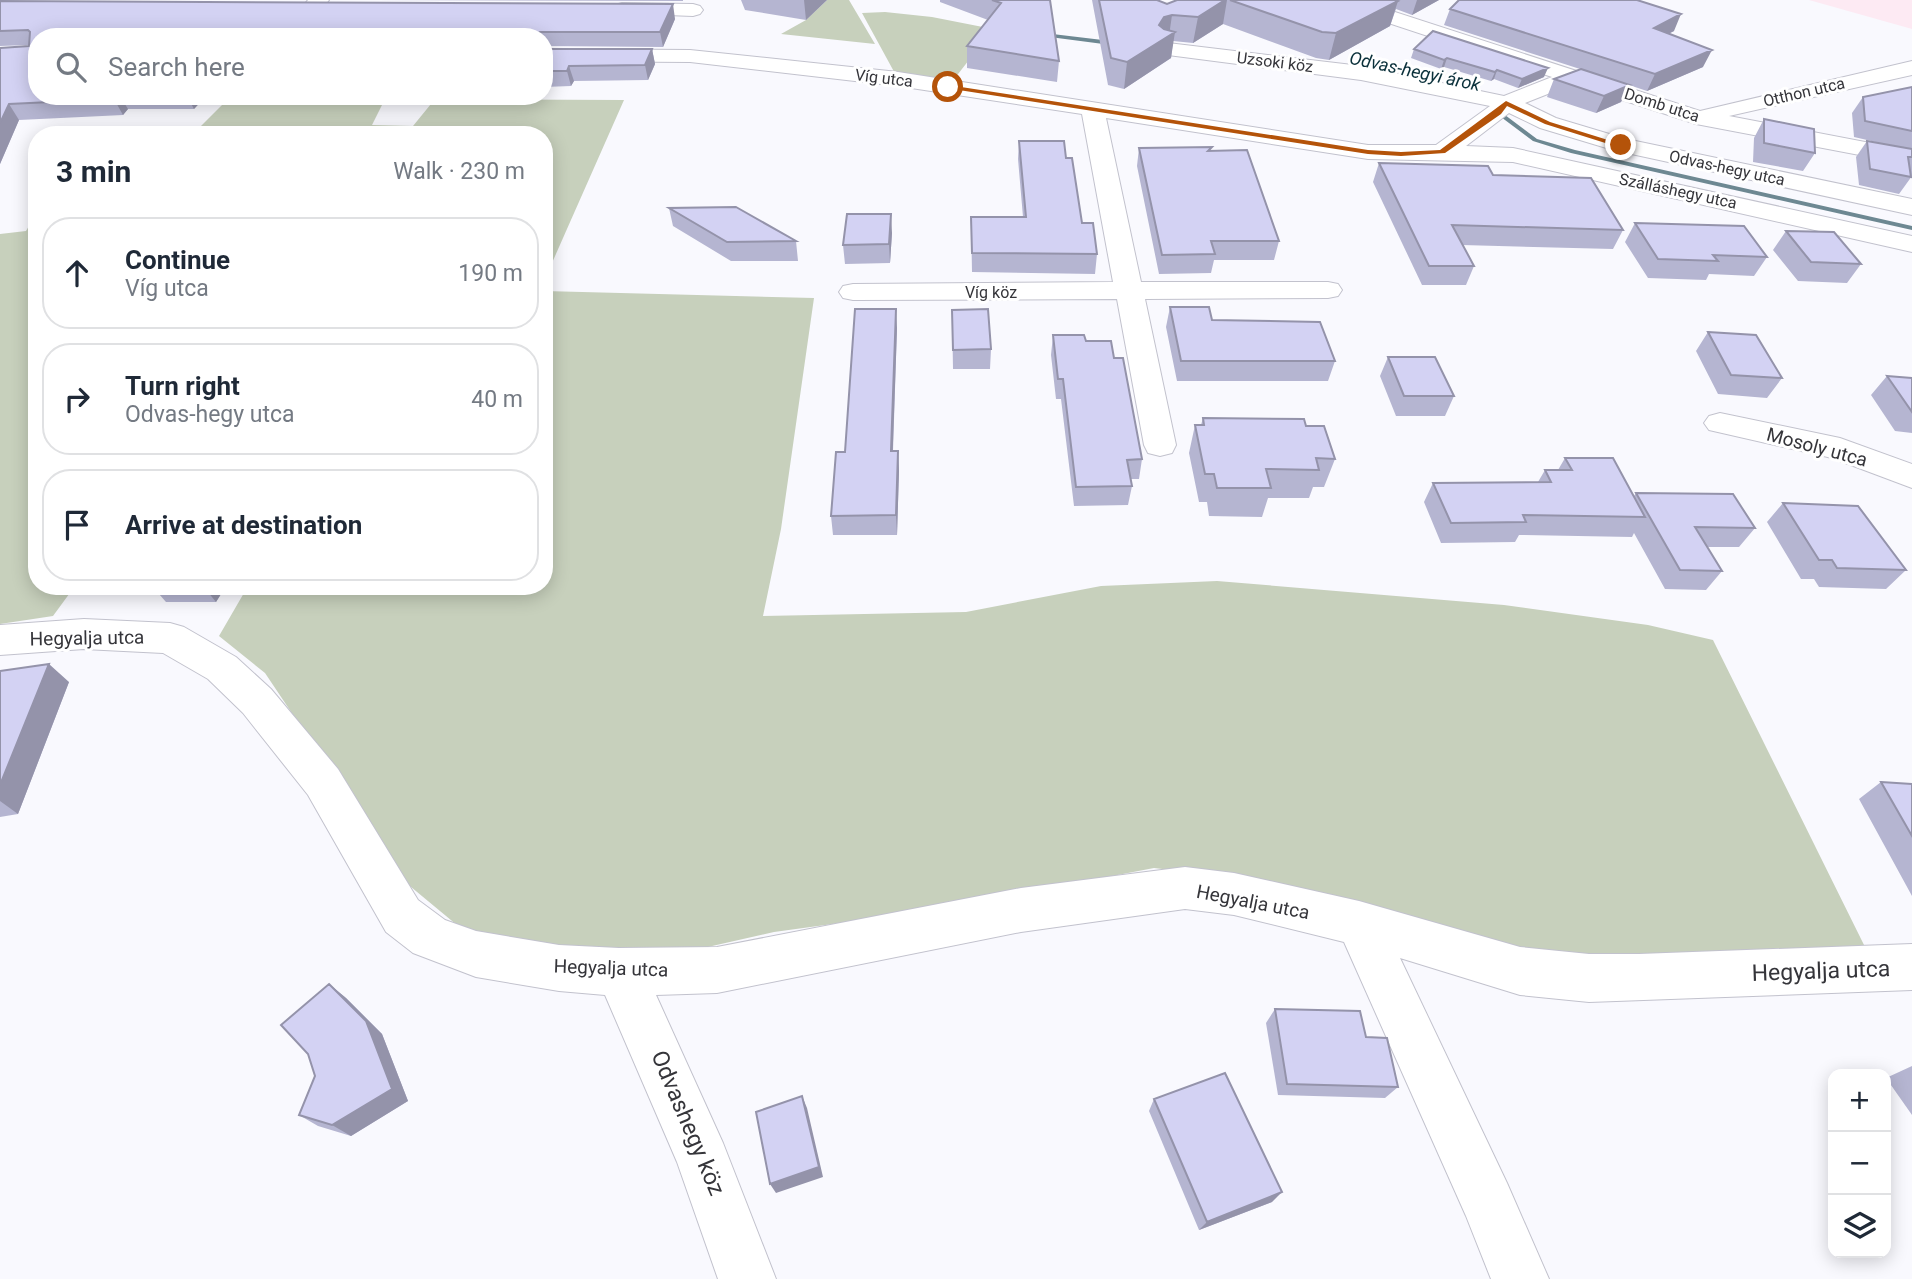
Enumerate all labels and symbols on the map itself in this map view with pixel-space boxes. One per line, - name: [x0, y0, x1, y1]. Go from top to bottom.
- water label: Odvas-hegyi árok: [1348, 47, 1483, 95]
- street label: Uzsoki köz: [1236, 48, 1314, 76]
- street label: Víg utca: [854, 65, 914, 91]
- route start: [932, 71, 963, 102]
- street label: Otthon utca: [1761, 73, 1847, 111]
- street label: Domb utca: [1622, 84, 1702, 126]
- route end: [1605, 129, 1636, 160]
- street label: Odvas-hegy utca: [1667, 146, 1787, 190]
- street label: Szálláshegy utca: [1617, 169, 1739, 213]
- street label: Víg köz: [965, 283, 1017, 302]
- street label: Mosoly utca: [1764, 423, 1870, 471]
- street label: Hegyalja utca: [29, 626, 145, 650]
- street label: Hegyalja utca: [1195, 880, 1311, 924]
- street label: Hegyalja utca: [553, 955, 669, 981]
- street label: Hegyalja utca: [1751, 955, 1891, 987]
- street label: Odvashegy köz: [645, 1047, 731, 1199]

